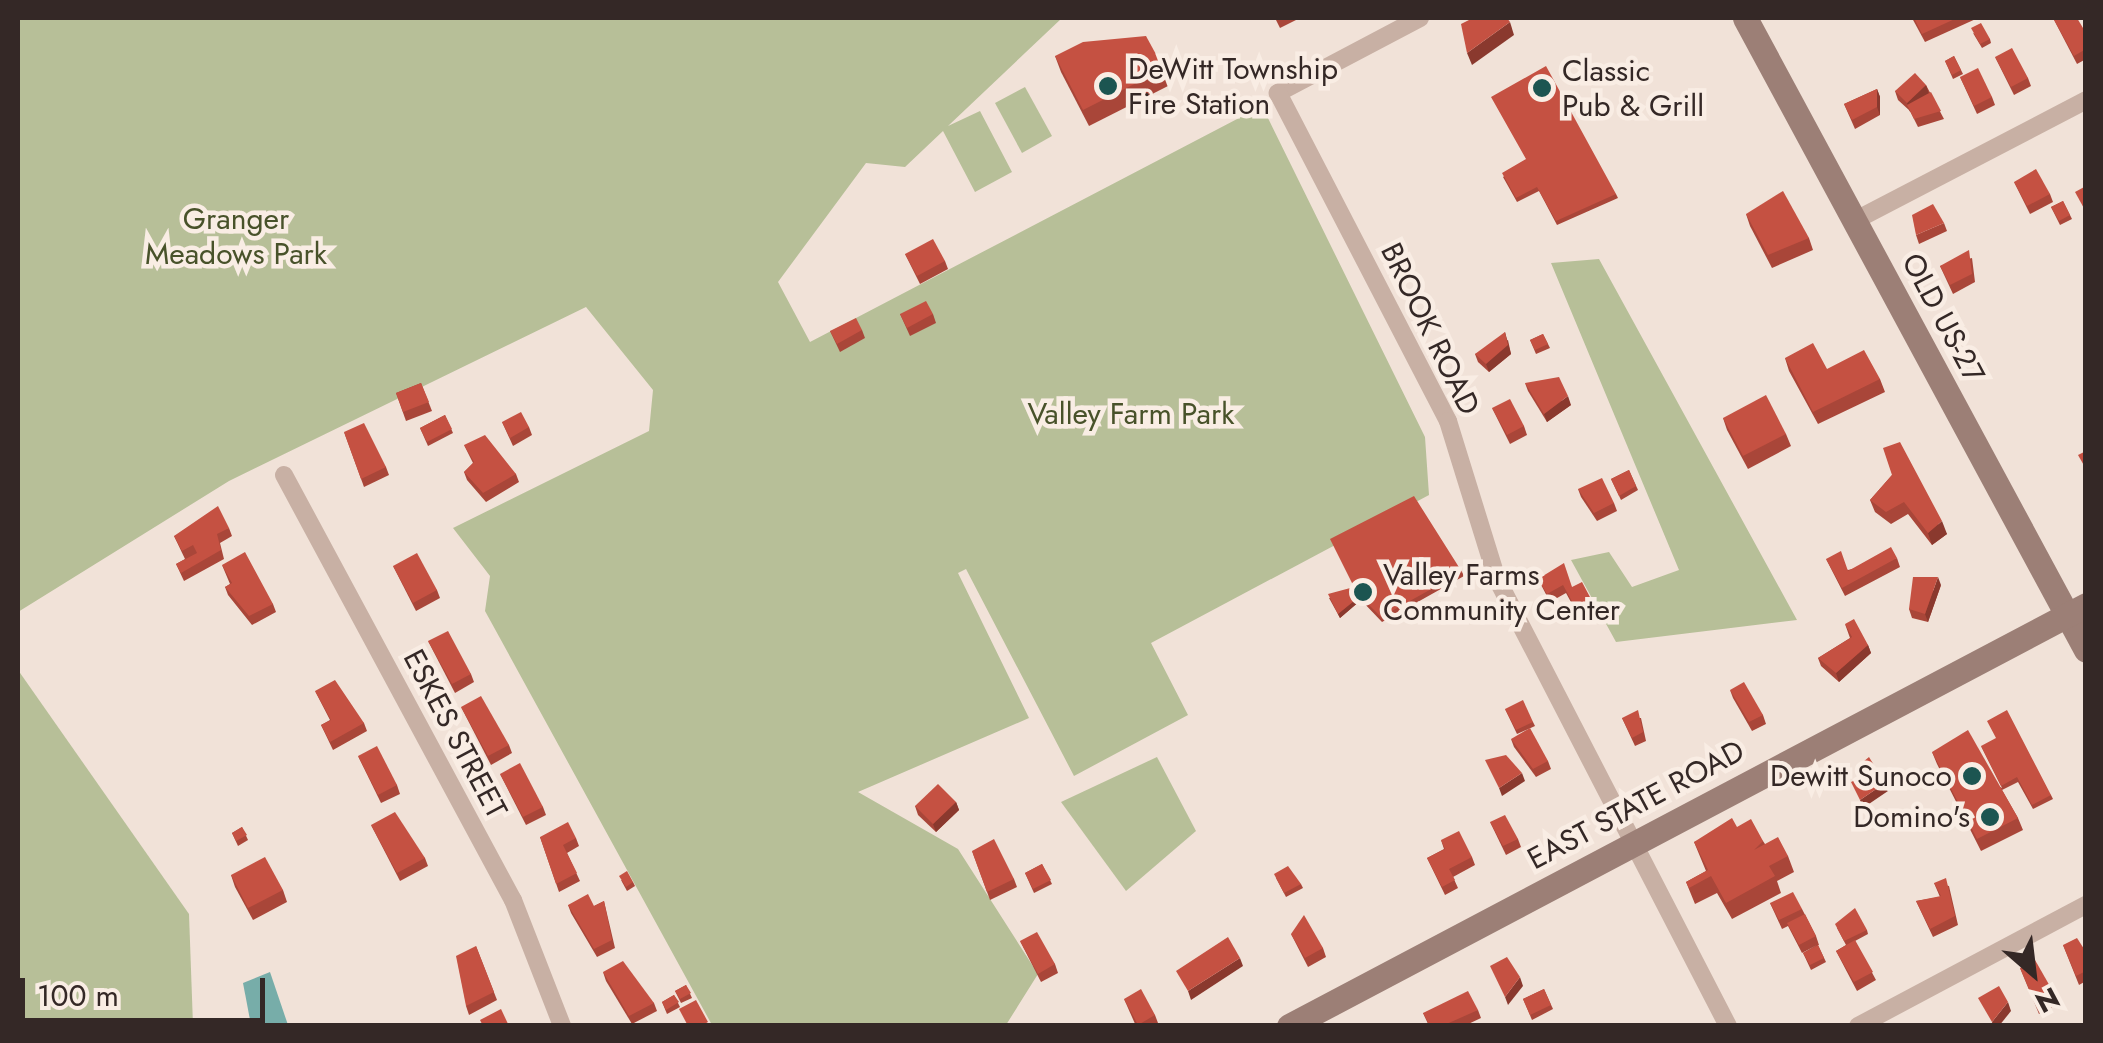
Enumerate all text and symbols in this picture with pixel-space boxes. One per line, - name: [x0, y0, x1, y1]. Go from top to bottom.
- place label: DeWitt Township Fire Station: [1128, 51, 1338, 122]
- place label: Classic Pub & Grill: [1562, 53, 1704, 124]
- marker: DeWitt Township Fire Station: [1097, 75, 1119, 97]
- marker: Classic Pub & Grill: [1531, 77, 1553, 99]
- park label: Granger Meadows Park: [145, 201, 327, 272]
- street label: BROOK ROAD: [1373, 237, 1487, 421]
- street label: OLD US-27: [1894, 247, 1992, 389]
- park label: Valley Farm Park: [1028, 396, 1234, 432]
- place label: Valley Farms Community Center: [1383, 557, 1620, 628]
- marker: Valley Farms Community Center: [1352, 581, 1374, 603]
- street label: ESKES STREET: [395, 643, 515, 825]
- street label: EAST STATE ROAD: [1522, 733, 1750, 877]
- place label: Dewitt Sunoco: [1770, 758, 1952, 794]
- marker: Dewitt Sunoco: [1961, 765, 1983, 787]
- place label: Domino's: [1853, 799, 1970, 835]
- marker: Domino's: [1979, 806, 2001, 828]
- north arrow: [1983, 923, 2083, 1023]
- scale bar: [25, 958, 270, 1020]
- text: 100 m: [37, 974, 119, 1017]
- text: N: [2028, 977, 2067, 1023]

